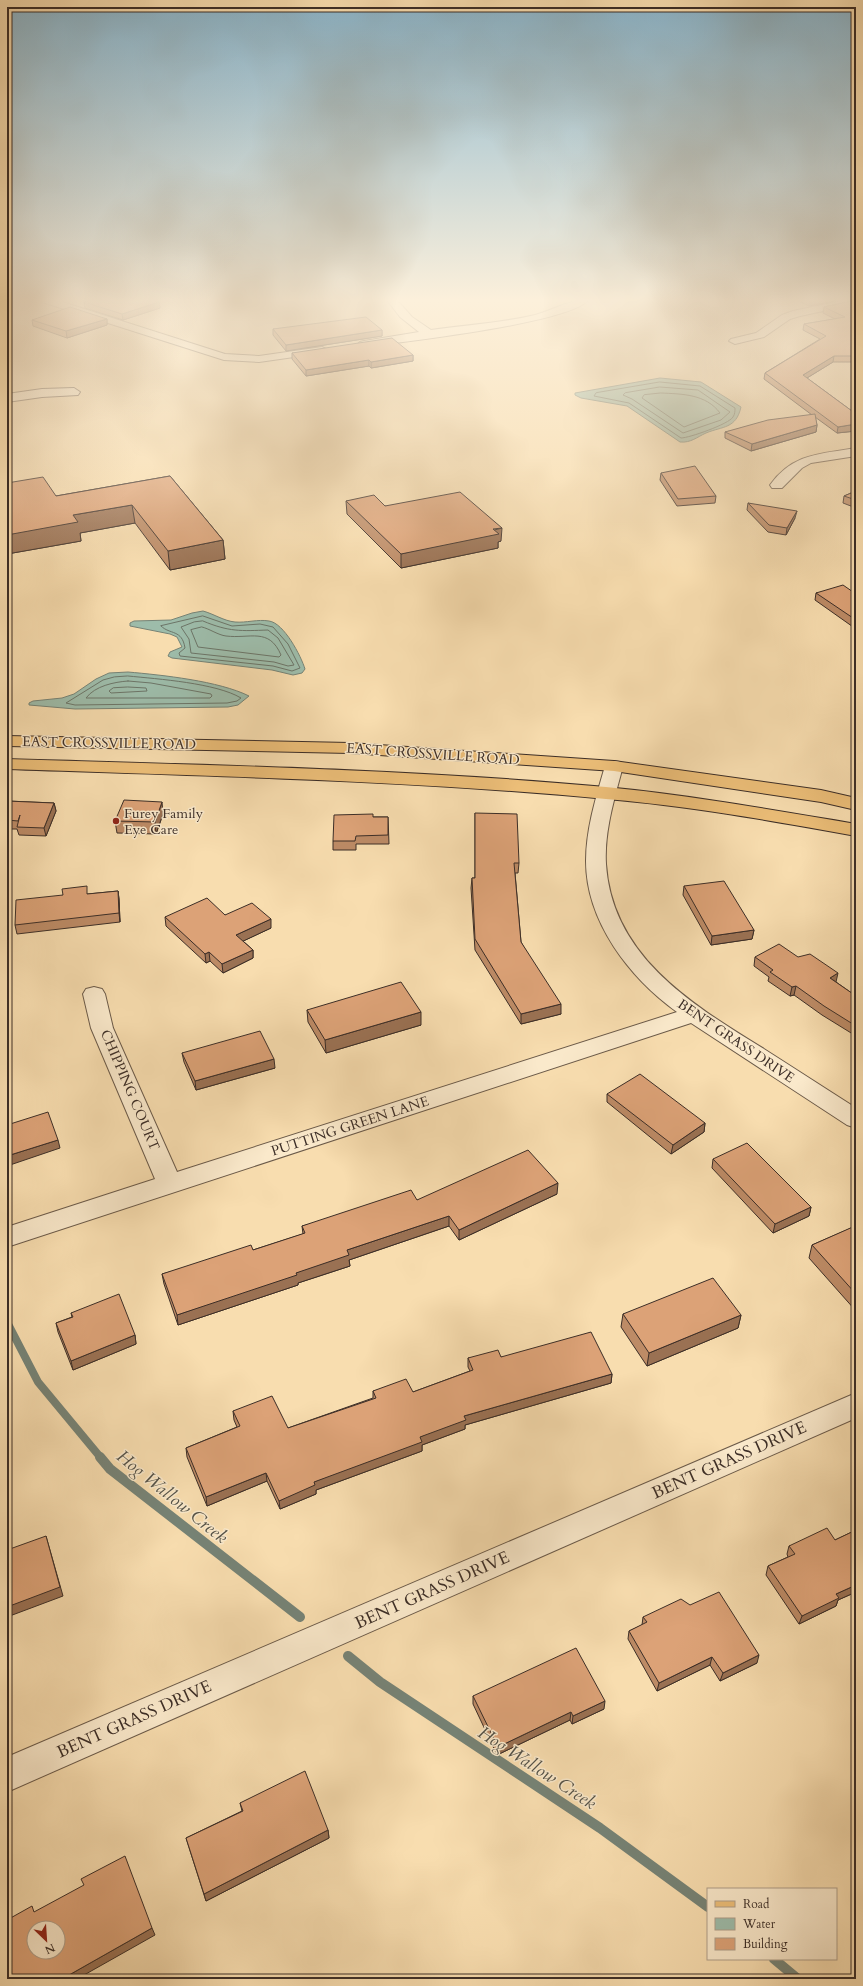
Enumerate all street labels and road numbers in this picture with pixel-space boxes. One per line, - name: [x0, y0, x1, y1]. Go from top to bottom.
- street label: EAST CROSSVILLE ROAD: [22, 732, 196, 754]
- street label: EAST CROSSVILLE ROAD: [346, 738, 520, 770]
- street label: BENT GRASS DRIVE: [674, 995, 799, 1088]
- street label: CHIPPING COURT: [96, 1027, 164, 1153]
- street label: PUTTING GREEN LANE: [269, 1091, 432, 1160]
- street label: BENT GRASS DRIVE: [648, 1416, 810, 1504]
- street label: BENT GRASS DRIVE: [351, 1546, 513, 1634]
- street label: BENT GRASS DRIVE: [53, 1675, 215, 1763]

